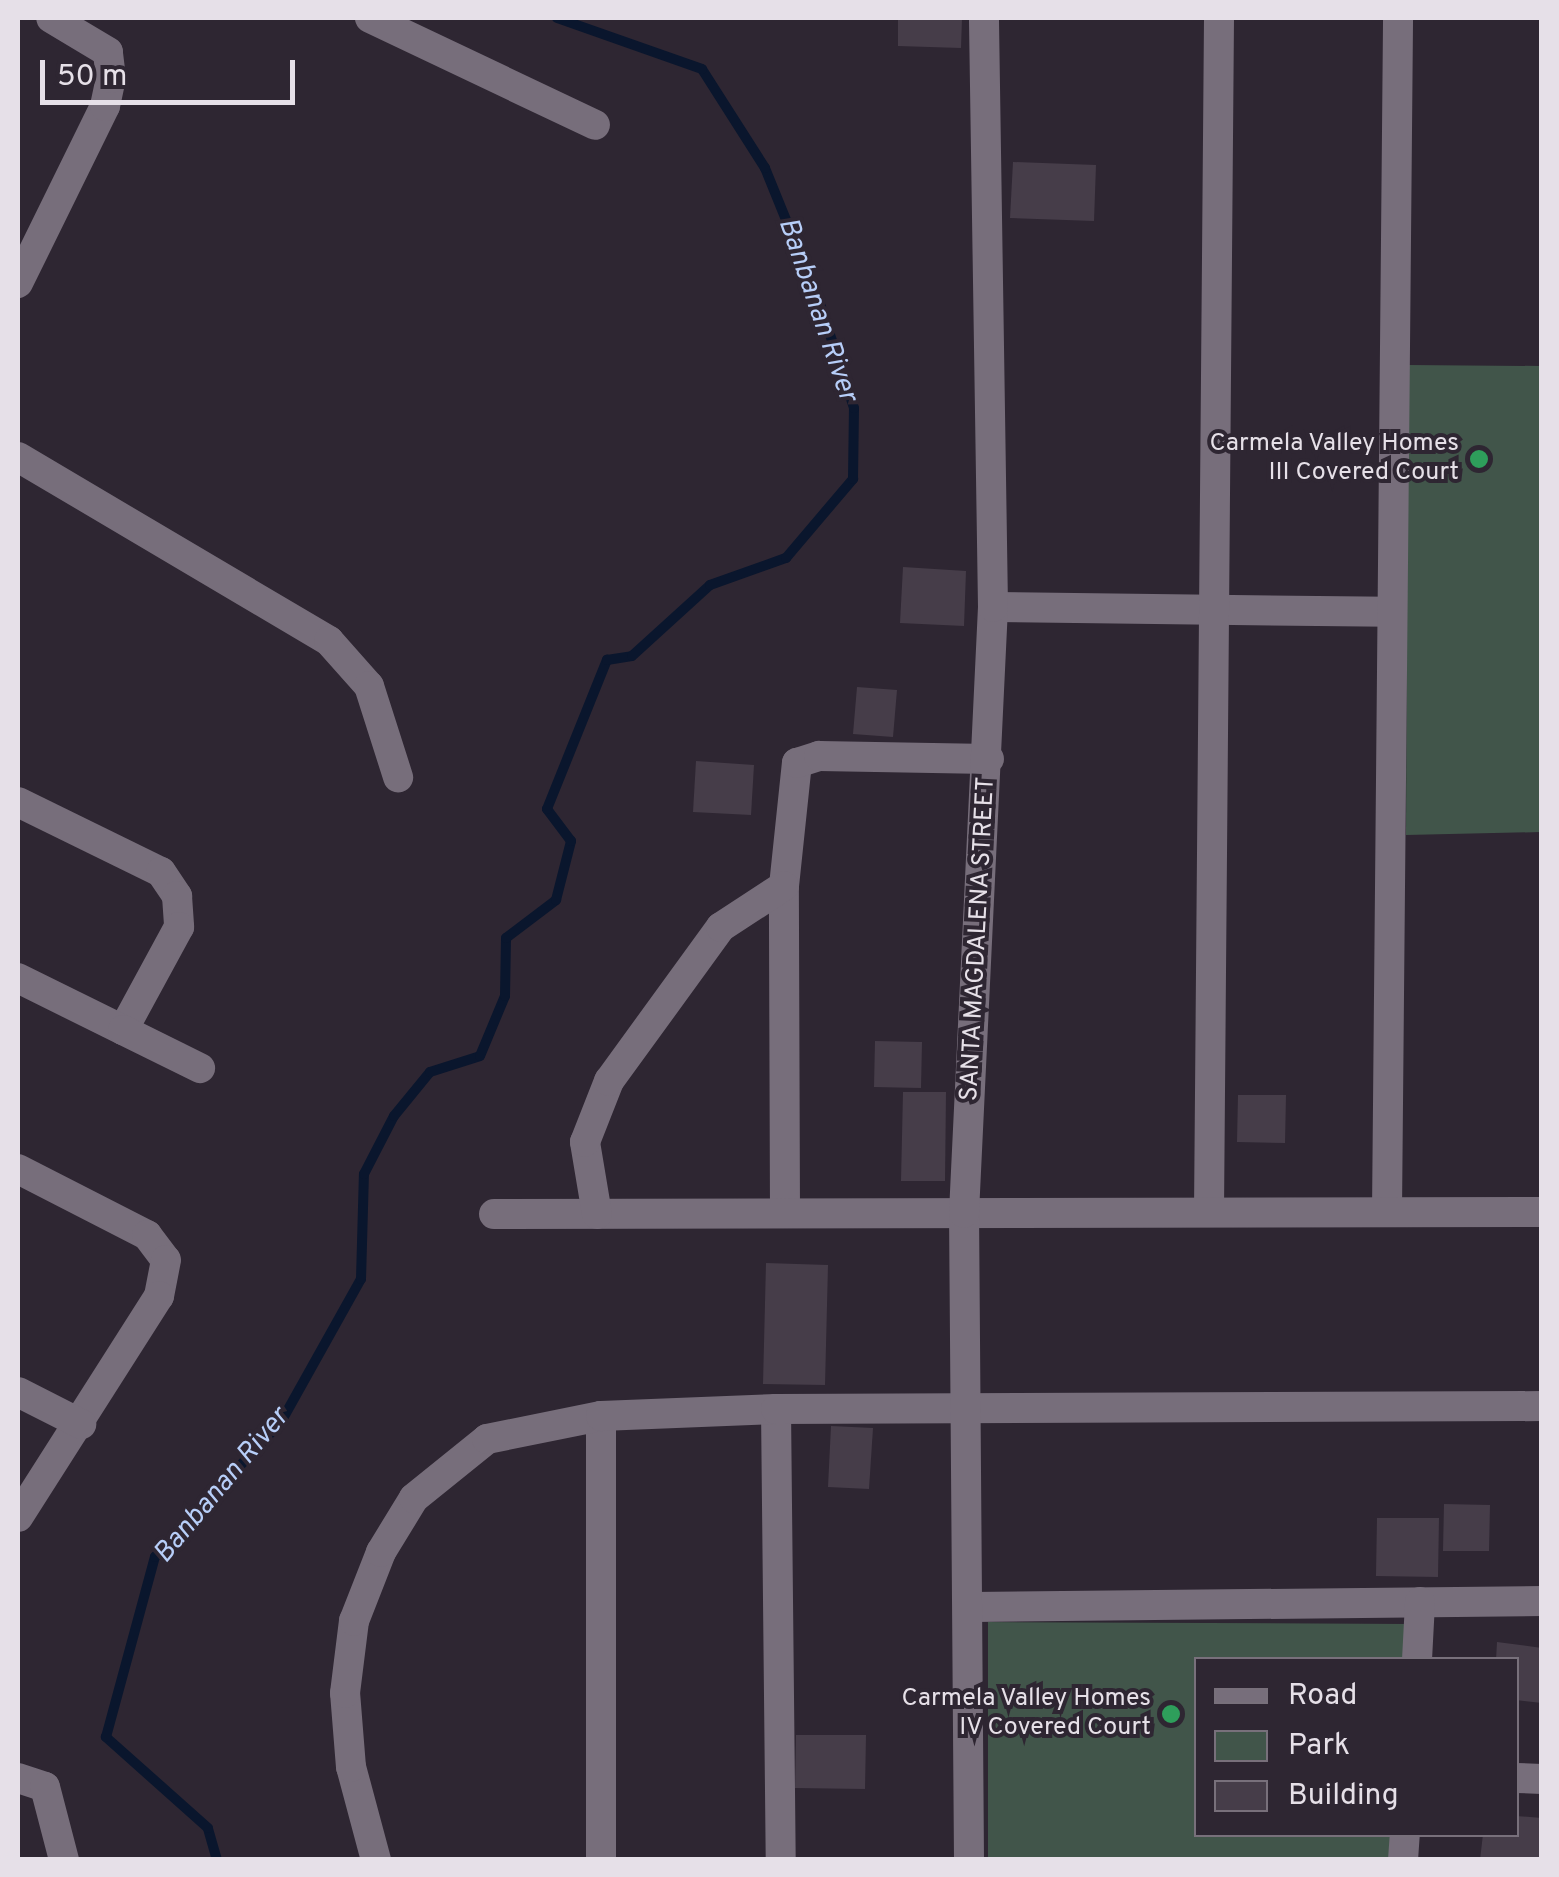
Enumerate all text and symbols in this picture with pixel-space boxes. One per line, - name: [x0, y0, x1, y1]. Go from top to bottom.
- scale bar: [45, 40, 300, 102]
- text: 50 m: [57, 59, 127, 96]
- water label: Banbanan River: [770, 214, 864, 406]
- place label: Carmela Valley Homes III Covered Court: [1208, 430, 1459, 489]
- marker: Carmela Valley Homes III Covered Court: [1468, 448, 1490, 470]
- street label: SANTA MAGDALENA STREET: [955, 775, 1003, 1103]
- water label: Banbanan River: [147, 1402, 297, 1570]
- legend: [1194, 1657, 1519, 1837]
- text: Road: [1288, 1678, 1357, 1715]
- place label: Carmela Valley Homes IV Covered Court: [900, 1685, 1151, 1744]
- marker: Carmela Valley Homes IV Covered Court: [1160, 1703, 1182, 1725]
- text: Park: [1288, 1728, 1350, 1765]
- text: Building: [1288, 1778, 1399, 1815]

